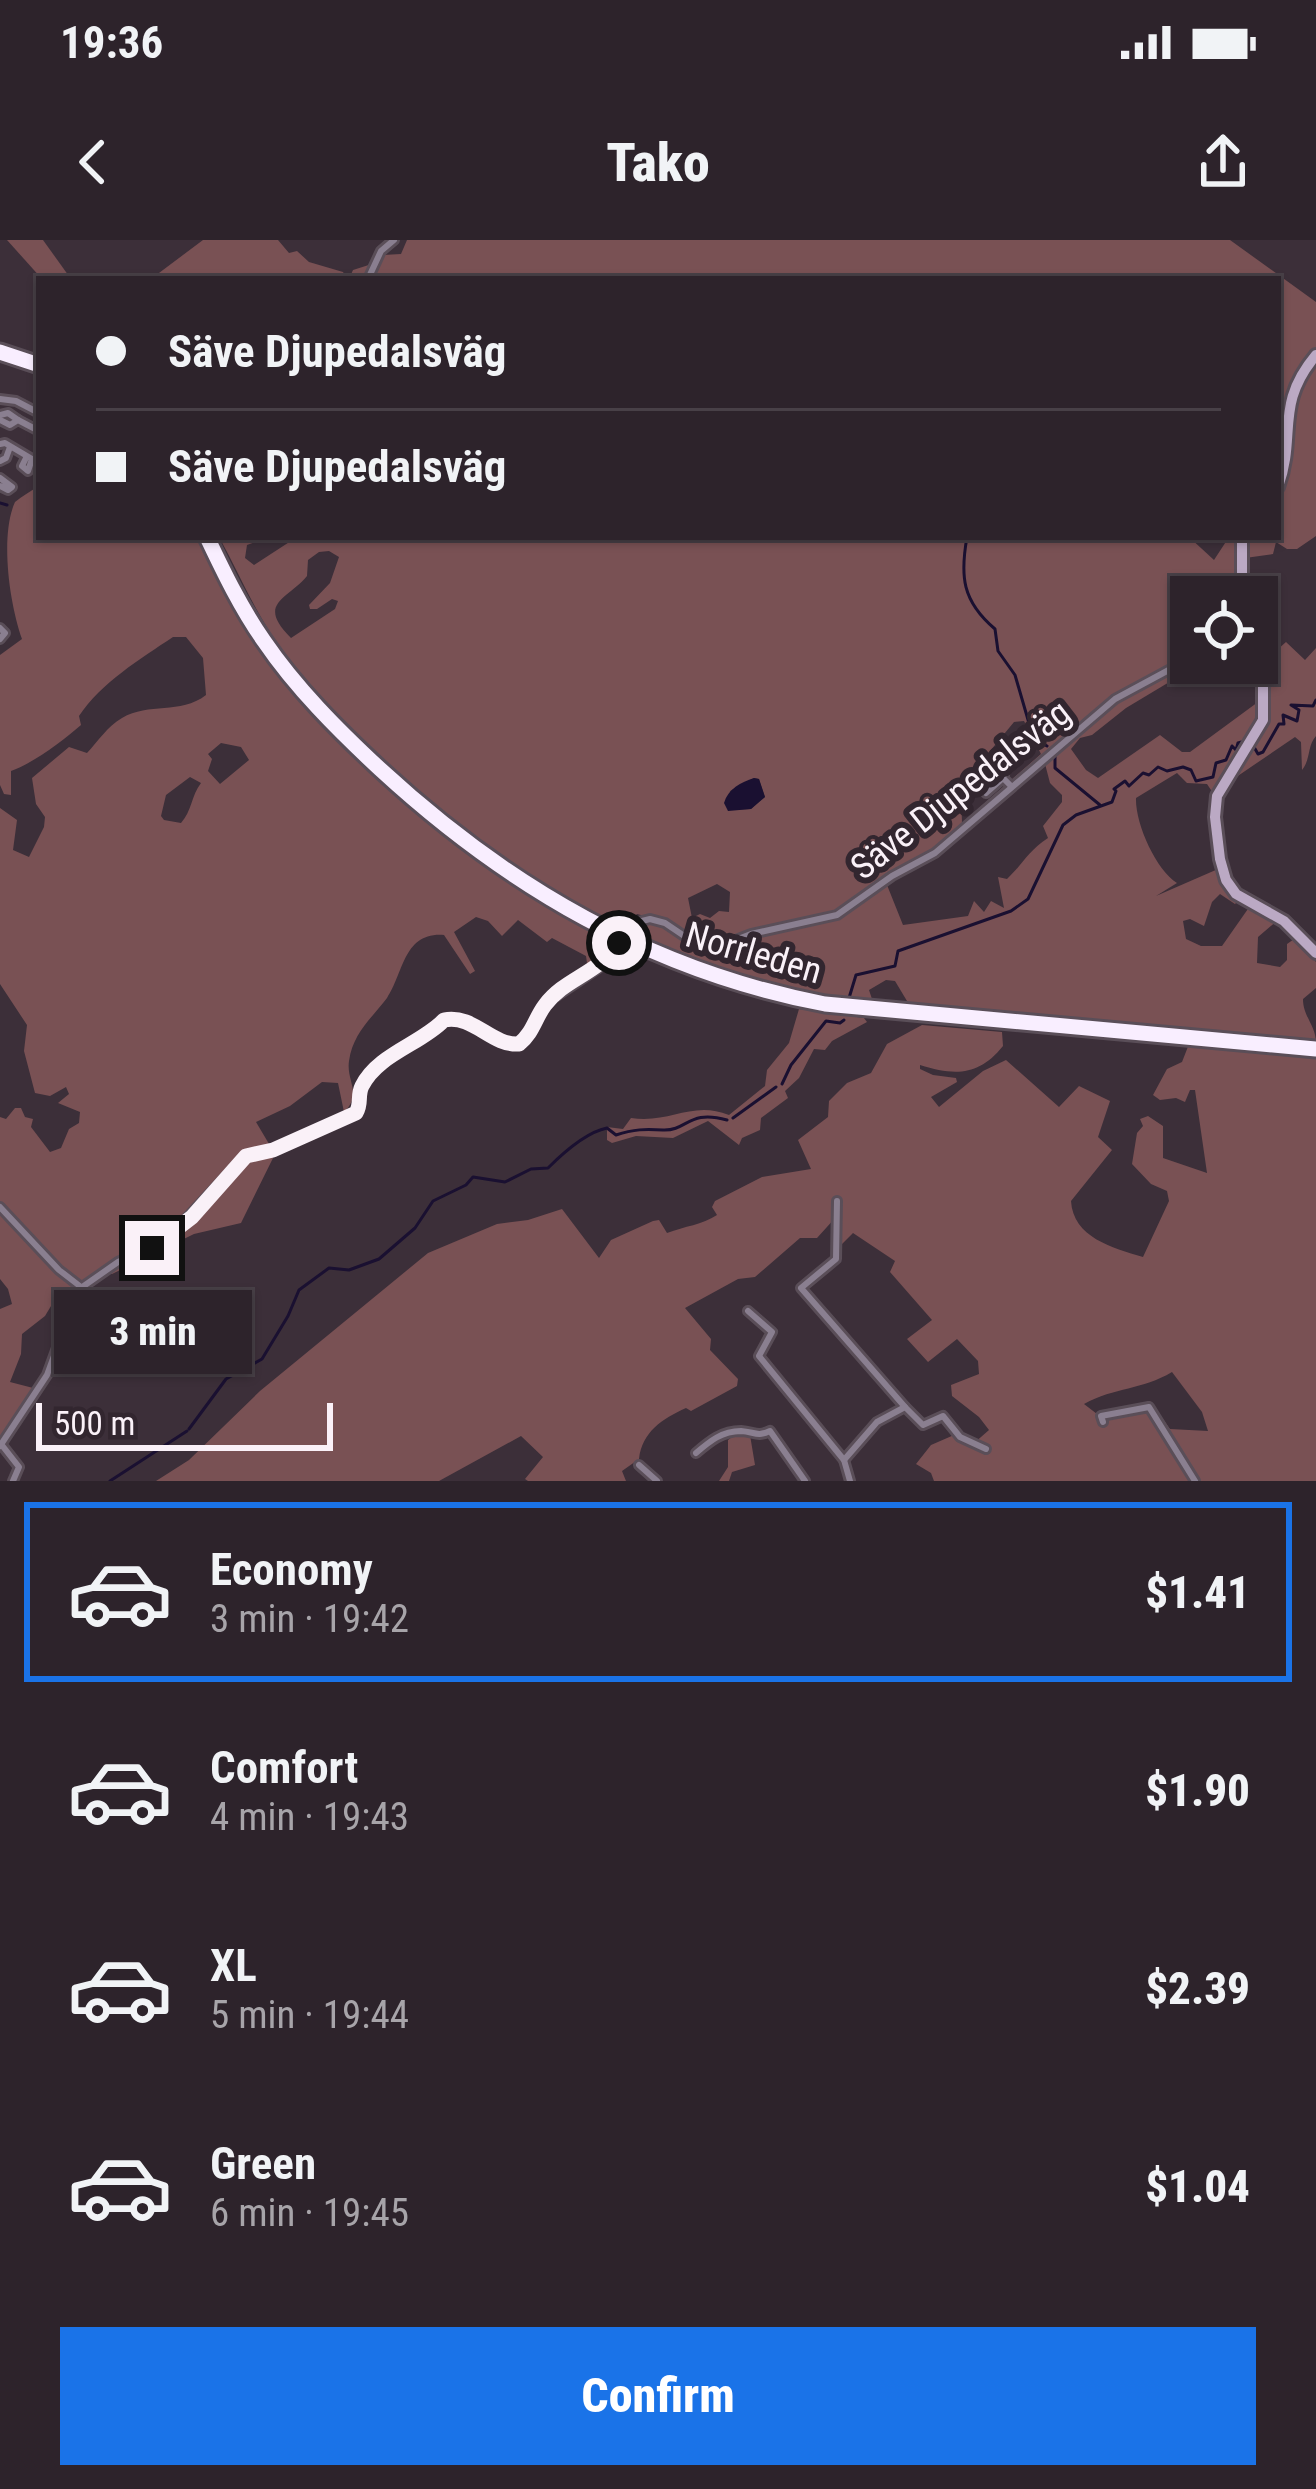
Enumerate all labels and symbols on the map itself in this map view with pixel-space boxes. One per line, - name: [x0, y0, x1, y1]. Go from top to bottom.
- street label: Säve Djupedalsväg: [843, 691, 1079, 888]
- street label: Norrleden: [681, 914, 827, 992]
- route start: [592, 916, 646, 970]
- route end: [125, 1221, 179, 1275]
- callout: 3 min: [53, 1290, 251, 1374]
- scale bar: [36, 1397, 333, 1450]

